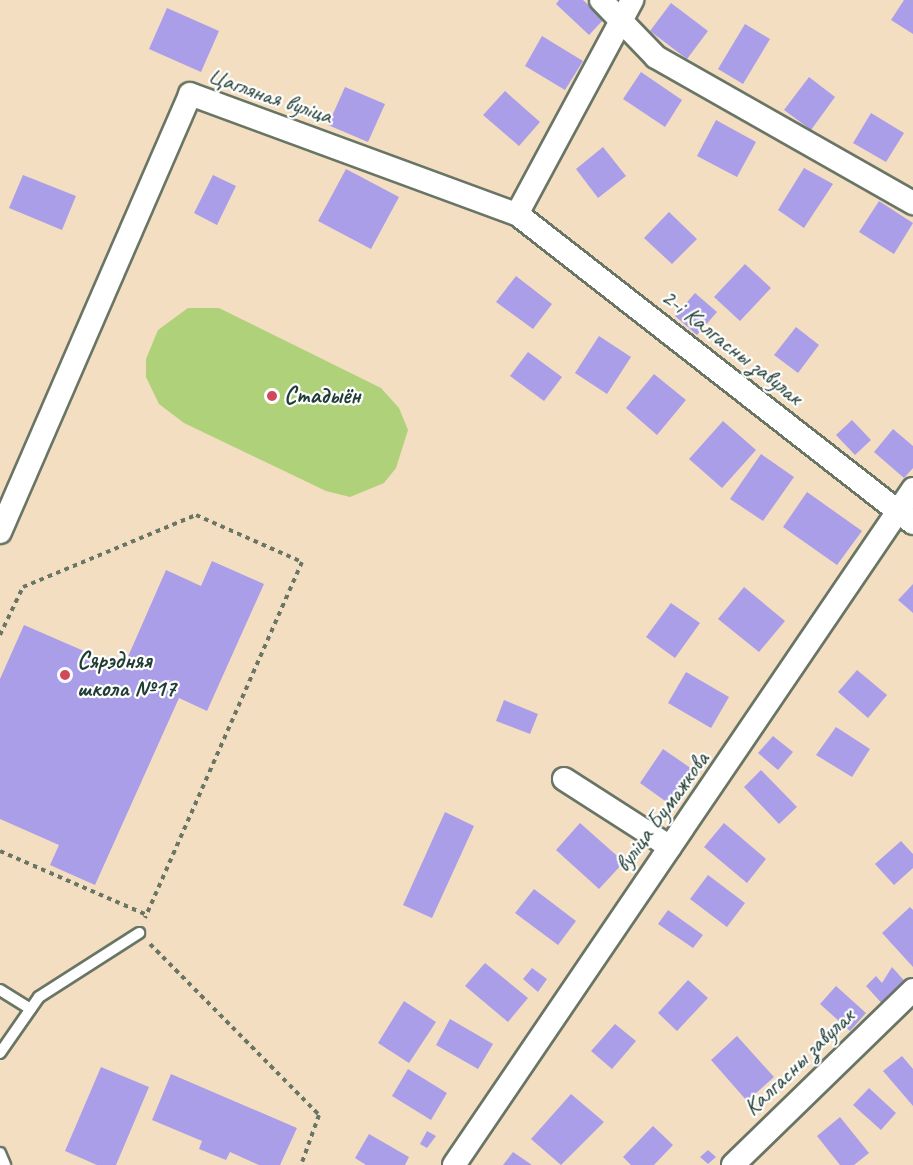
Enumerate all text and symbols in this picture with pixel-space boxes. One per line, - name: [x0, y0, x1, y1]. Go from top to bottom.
- street label: Цагляная вуліца: [204, 61, 336, 131]
- street label: 2-і Калгасны завулак: [655, 283, 809, 411]
- place label: Стадыён: [284, 382, 361, 410]
- marker: Стадыён: [265, 389, 279, 403]
- place label: Сярэдняя школа №17: [77, 647, 176, 703]
- marker: Сярэдняя школа №17: [58, 668, 72, 682]
- street label: вуліца Бумажкова: [608, 746, 716, 878]
- street label: Калгасны завулак: [738, 1002, 860, 1122]

